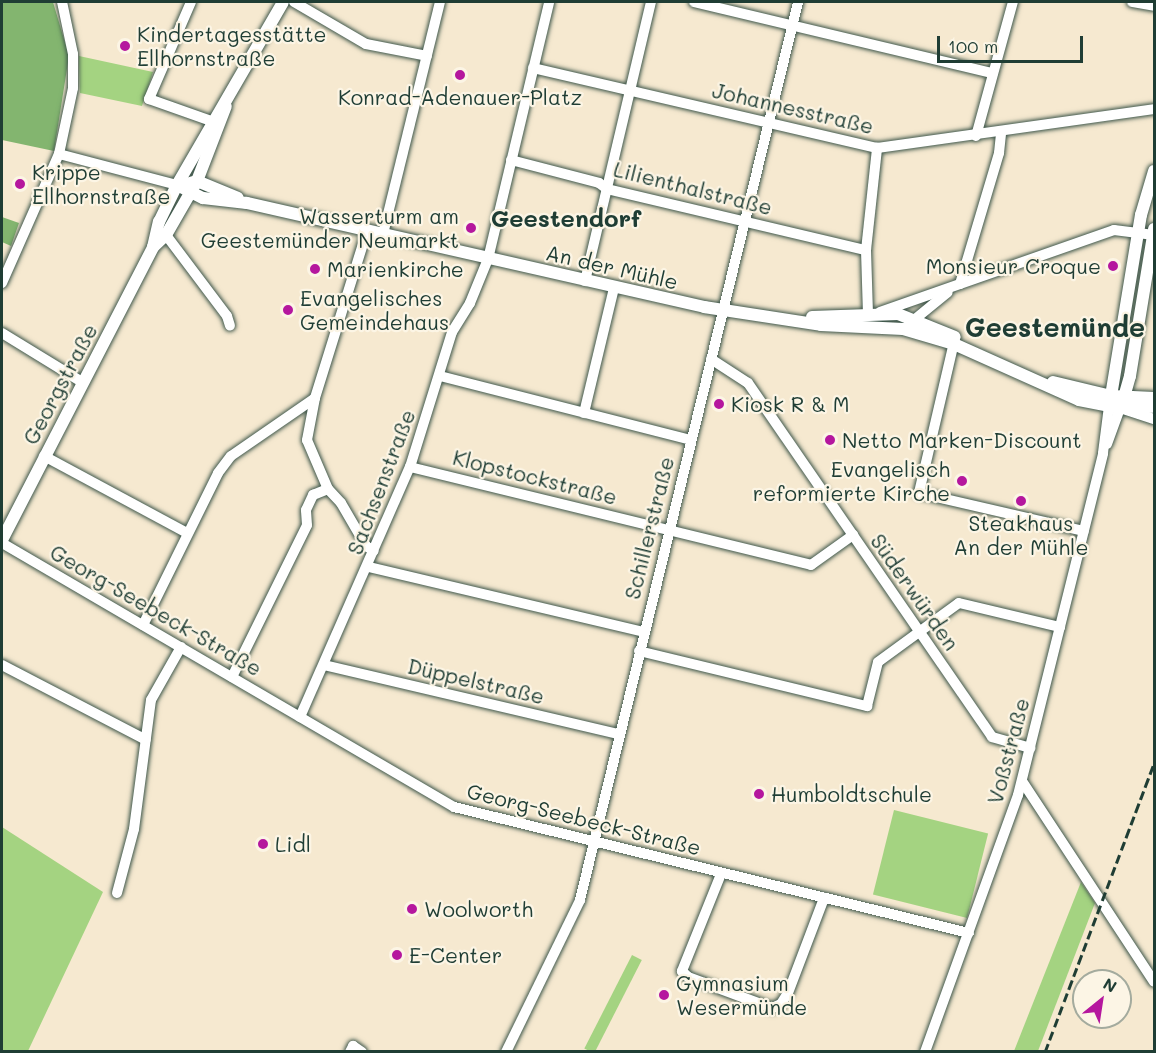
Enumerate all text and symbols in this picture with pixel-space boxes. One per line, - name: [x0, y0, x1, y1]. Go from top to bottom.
- place label: Kindertagesstätte Ellhornstraße: [137, 21, 326, 71]
- scale bar: [940, 24, 1086, 62]
- text: 100 m: [948, 34, 998, 58]
- marker: Kindertagesstätte Ellhornstraße: [118, 39, 132, 53]
- marker: Konrad-Adenauer-Platz: [453, 68, 467, 82]
- street label: Johannesstraße: [710, 77, 876, 139]
- place label: Konrad-Adenauer-Platz: [338, 84, 582, 110]
- street label: Lilienthalstraße: [611, 156, 775, 220]
- place label: Krippe Ellhornstraße: [32, 159, 170, 209]
- marker: Krippe Ellhornstraße: [13, 177, 27, 191]
- place label: Wasserturm am Geestemünder Neumarkt: [201, 203, 459, 253]
- district label: Geestendorf: [491, 204, 641, 232]
- marker: Wasserturm am Geestemünder Neumarkt: [464, 221, 478, 235]
- street label: An der Mühle: [543, 240, 681, 294]
- place label: Monsieur Croque: [926, 253, 1101, 279]
- place label: Marienkirche: [327, 256, 464, 282]
- marker: Monsieur Croque: [1106, 259, 1120, 273]
- marker: Marienkirche: [308, 262, 322, 276]
- place label: Evangelisches Gemeindehaus: [300, 285, 449, 335]
- marker: Evangelisches Gemeindehaus: [281, 303, 295, 317]
- district label: Geestemünde: [965, 311, 1145, 343]
- street label: Georgstraße: [18, 319, 102, 449]
- place label: Kiosk R & M: [731, 391, 850, 417]
- marker: Kiosk R & M: [712, 397, 726, 411]
- street label: Sachsenstraße: [342, 406, 420, 558]
- place label: Netto Marken-Discount: [842, 427, 1081, 453]
- marker: Netto Marken-Discount: [823, 433, 837, 447]
- street label: Klopstockstraße: [450, 444, 620, 510]
- street label: Schillerstraße: [619, 454, 679, 602]
- place label: Evangelisch reformierte Kirche: [753, 456, 950, 506]
- marker: Evangelisch reformierte Kirche: [955, 474, 969, 488]
- marker: Steakhaus An der Mühle: [1014, 494, 1028, 508]
- place label: Steakhaus An der Mühle: [954, 510, 1088, 560]
- street label: Süderwürden: [866, 529, 964, 655]
- street label: Georg-Seebeck-Straße: [46, 539, 266, 681]
- street label: Düppelstraße: [405, 653, 547, 709]
- street label: Voßstraße: [982, 695, 1034, 807]
- street label: Georg-Seebeck-Straße: [464, 778, 704, 860]
- place label: Humboldtschule: [771, 781, 932, 807]
- marker: Humboldtschule: [752, 787, 766, 801]
- place label: Lidl: [275, 831, 311, 857]
- marker: Lidl: [256, 837, 270, 851]
- place label: Woolworth: [424, 896, 533, 922]
- marker: Woolworth: [405, 902, 419, 916]
- place label: E-Center: [409, 942, 502, 968]
- marker: E-Center: [390, 948, 404, 962]
- north arrow: [1072, 969, 1132, 1029]
- place label: Gymnasium Wesermünde: [676, 970, 807, 1020]
- text: N: [1100, 973, 1121, 997]
- marker: Gymnasium Wesermünde: [657, 988, 671, 1002]

